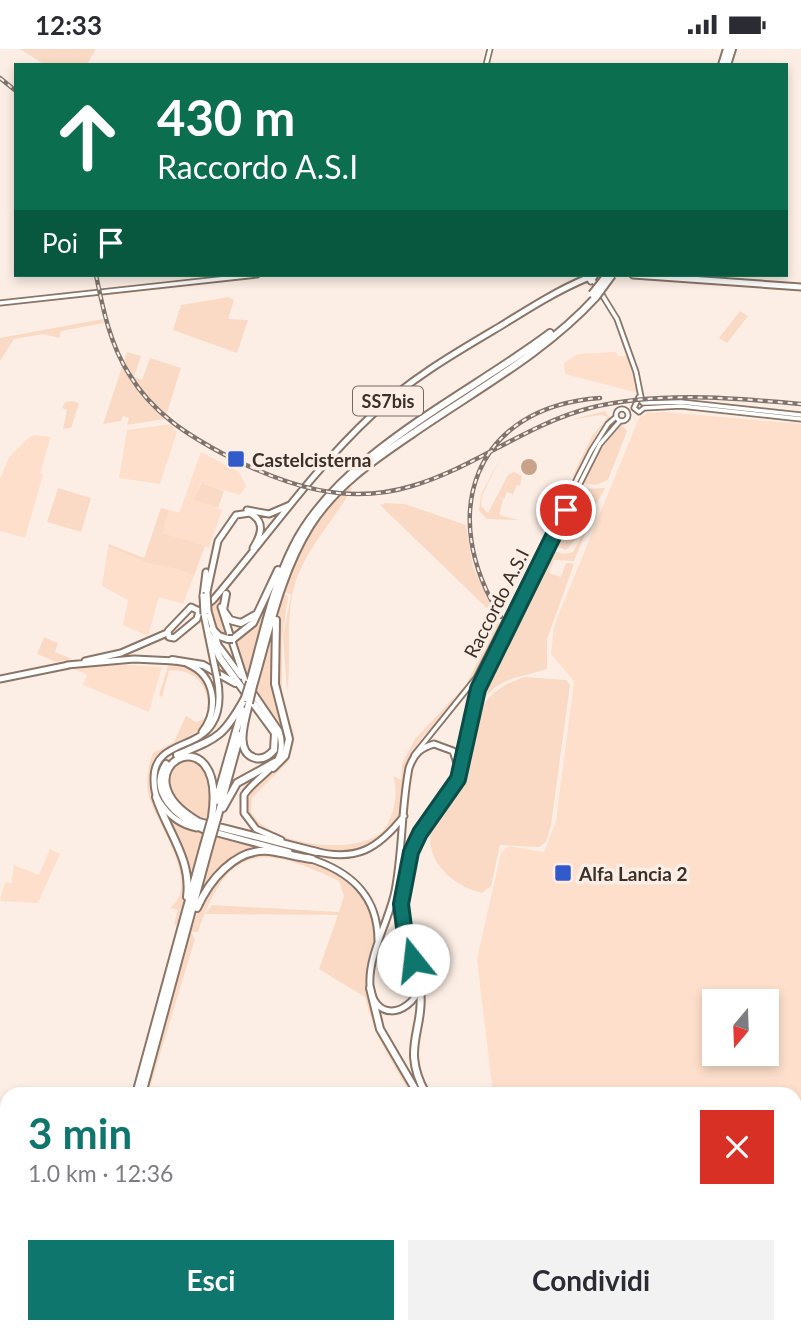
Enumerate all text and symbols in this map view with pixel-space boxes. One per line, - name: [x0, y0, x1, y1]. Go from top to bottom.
- text: 12:33: [35, 9, 102, 41]
- text: 430 m: [157, 88, 295, 146]
- icon: ahead: [42, 91, 133, 182]
- text: Raccordo A.S.I: [157, 147, 358, 186]
- icon: arrive: [92, 224, 130, 262]
- text: Poi: [42, 227, 78, 259]
- road number: SS7bis: [353, 387, 423, 415]
- place label: Castelcisterna: [252, 448, 371, 471]
- marker: Castelcisterna: [226, 449, 246, 469]
- pin: [536, 480, 596, 540]
- icon: arrive: [547, 491, 585, 529]
- street label: Raccordo A.S.I: [459, 545, 533, 661]
- place label: Alfa Lancia 2: [578, 862, 687, 885]
- marker: Alfa Lancia 2: [553, 863, 573, 883]
- position arrow: [376, 923, 450, 997]
- north arrow: [702, 989, 779, 1066]
- map controls: [702, 989, 779, 1066]
- text: 3 min: [28, 1108, 132, 1158]
- button: close: [700, 1110, 774, 1184]
- text: 1.0 km · 12:36: [28, 1159, 173, 1187]
- button: Esci: [28, 1240, 394, 1320]
- button: Condividi: [408, 1240, 774, 1320]

